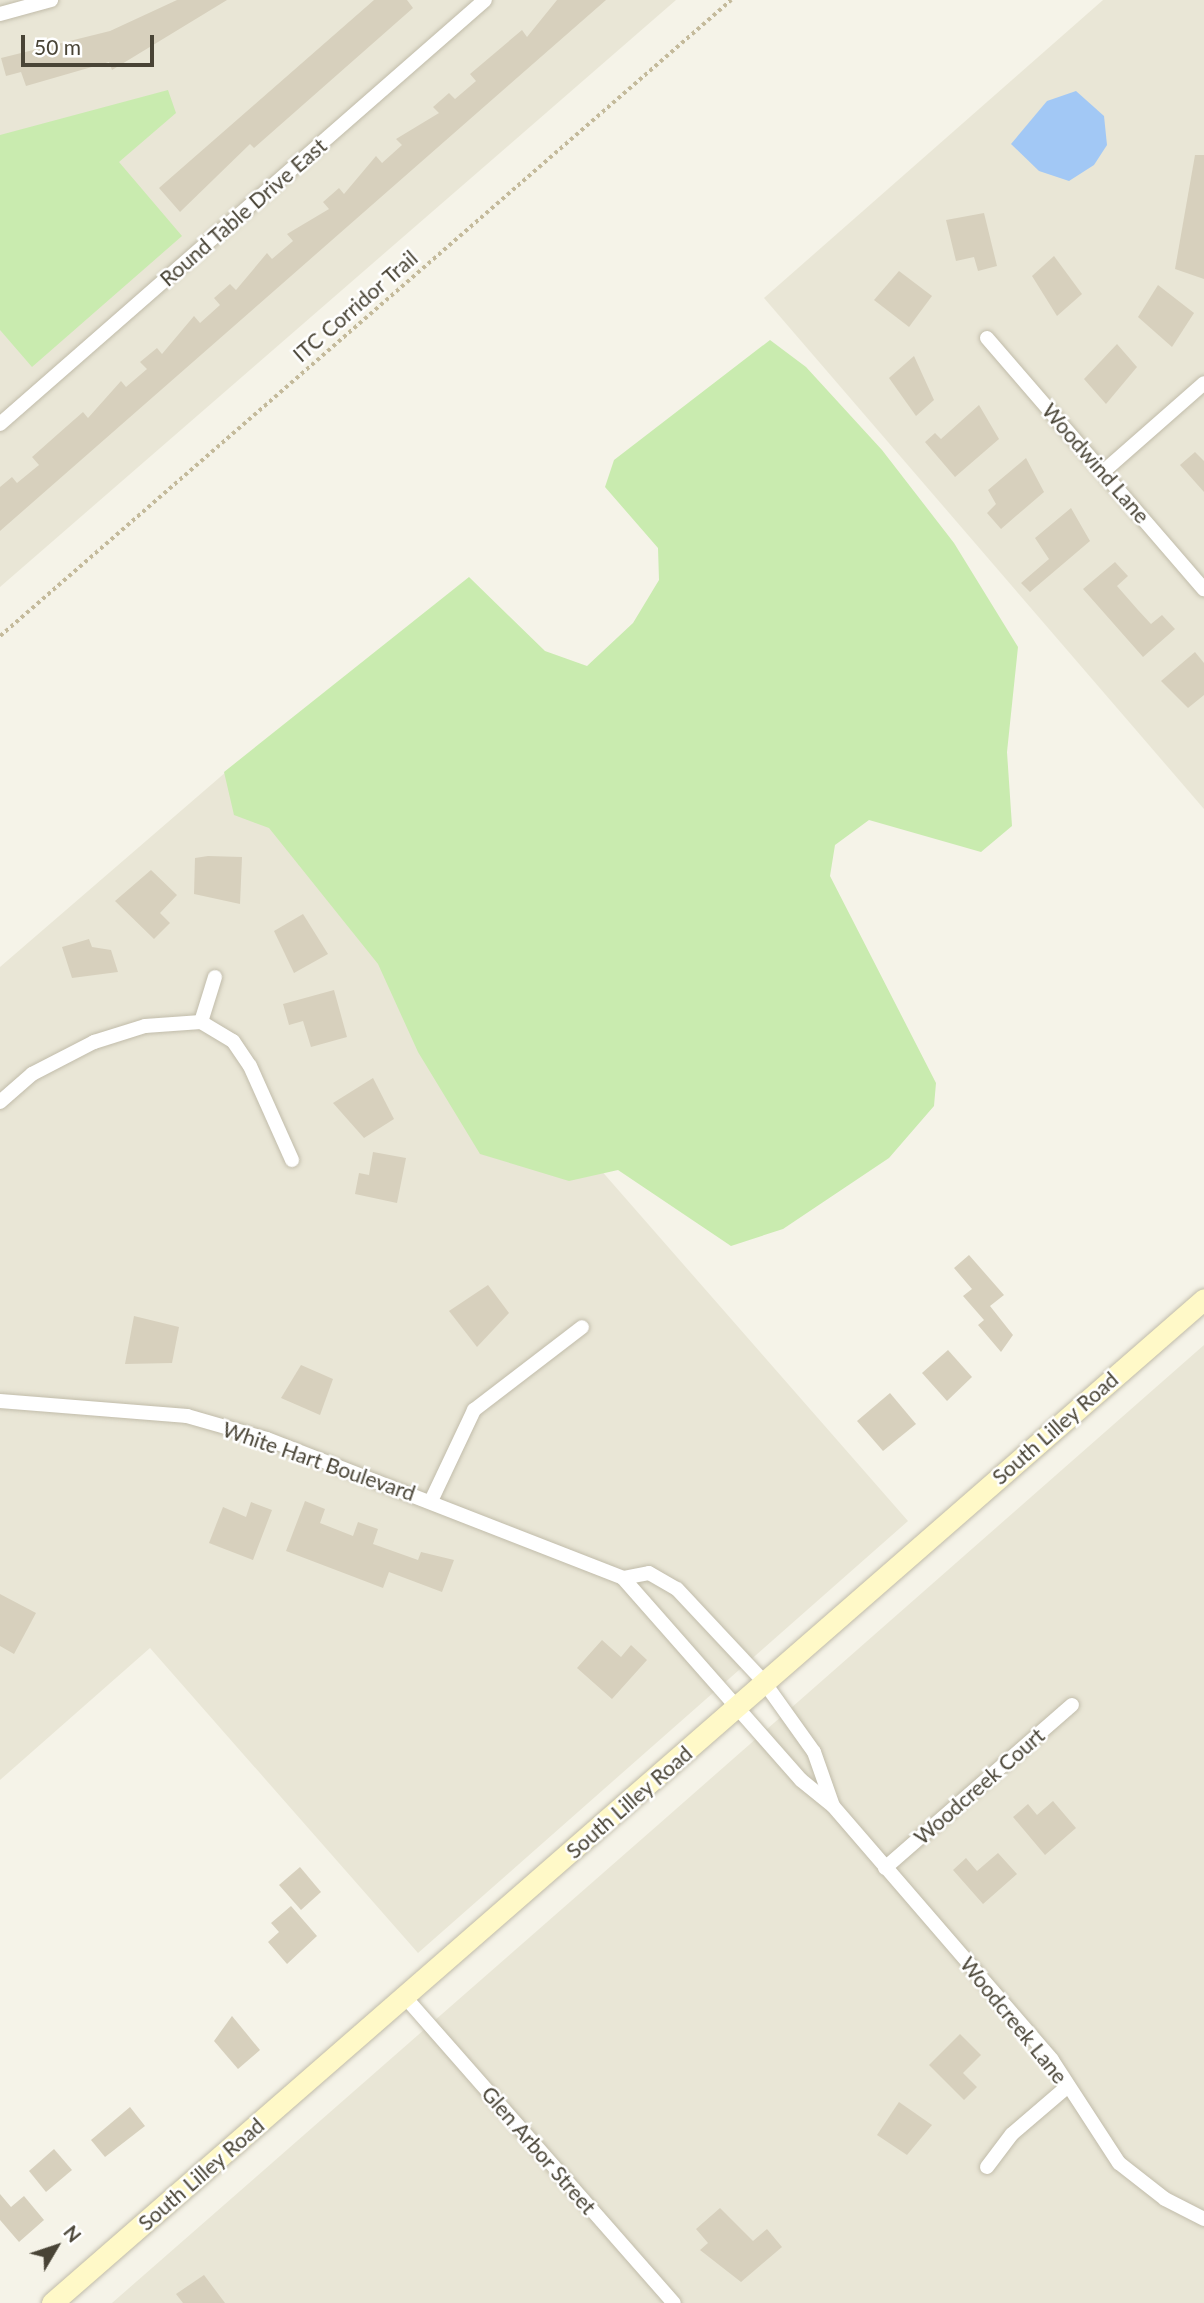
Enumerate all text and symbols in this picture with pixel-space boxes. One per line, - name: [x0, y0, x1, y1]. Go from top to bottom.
- scale bar: [24, 21, 158, 65]
- text: 50 m: [34, 34, 81, 59]
- street label: Round Table Drive East: [154, 133, 332, 291]
- street label: ITC Corridor Trail: [287, 245, 423, 367]
- street label: Woodwind Lane: [1037, 398, 1155, 528]
- street label: South Lilley Road: [987, 1366, 1123, 1490]
- street label: White Hart Boulevard: [219, 1416, 419, 1506]
- street label: Woodcreek Court: [909, 1723, 1049, 1849]
- street label: South Lilley Road: [561, 1740, 697, 1864]
- street label: Woodcreek Lane: [955, 1952, 1073, 2088]
- street label: Glen Arbor Street: [476, 2081, 602, 2219]
- street label: South Lilley Road: [133, 2112, 269, 2236]
- north arrow: [21, 2212, 91, 2282]
- text: N: [59, 2221, 86, 2246]

